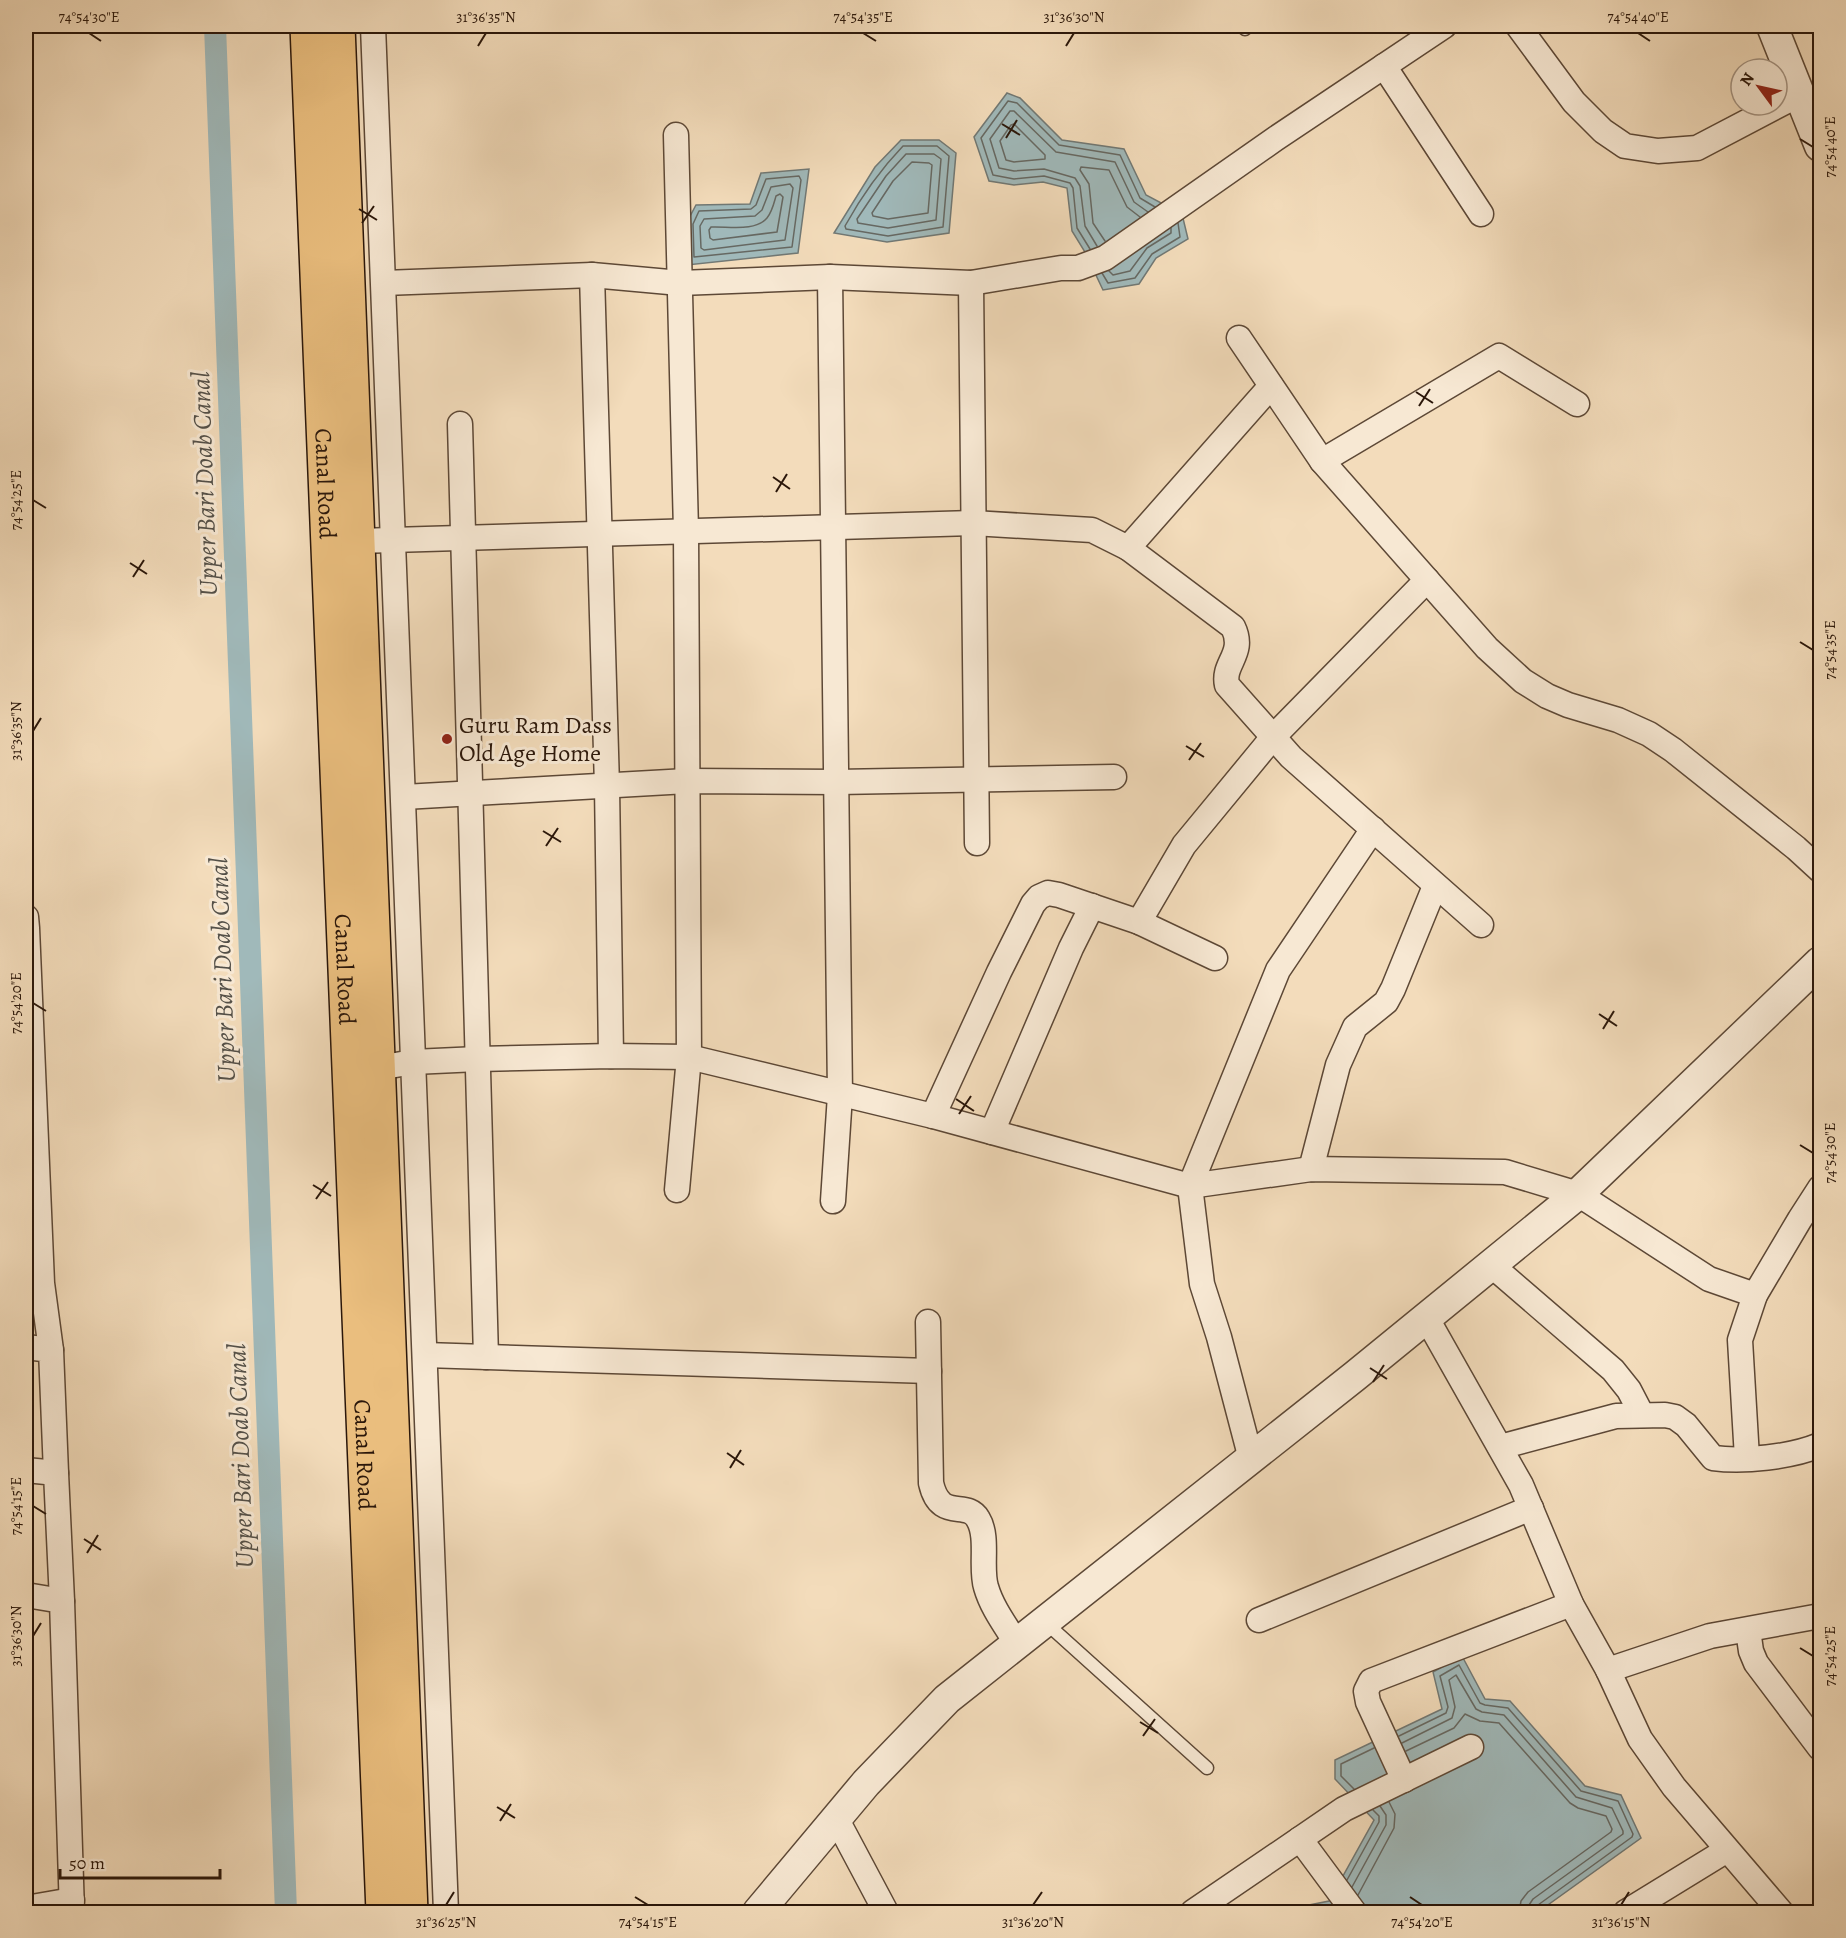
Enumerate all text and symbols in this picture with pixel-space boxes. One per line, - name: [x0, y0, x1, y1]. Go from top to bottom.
- text: 74°54'30"E: [58, 7, 120, 27]
- text: 31°36'35"N: [456, 7, 516, 27]
- text: 74°54'35"E: [833, 7, 893, 27]
- text: 31°36'30"N: [1043, 7, 1105, 27]
- text: 74°54'40"E: [1607, 7, 1669, 27]
- north arrow: [1729, 57, 1789, 117]
- text: N: [1735, 68, 1760, 90]
- text: 74°54'40"E: [1820, 116, 1840, 178]
- water label: Upper Bari Doab Canal: [183, 370, 226, 597]
- street label: Canal Road: [307, 427, 344, 540]
- text: 74°54'25"E: [6, 470, 26, 530]
- text: 74°54'35"E: [1820, 620, 1840, 680]
- text: 31°36'35"N: [6, 701, 26, 761]
- place label: Guru Ram Dass Old Age Home: [459, 709, 612, 769]
- marker: Guru Ram Dass Old Age Home: [440, 732, 454, 746]
- water label: Upper Bari Doab Canal: [201, 856, 244, 1083]
- street label: Canal Road: [327, 913, 363, 1026]
- text: 74°54'20"E: [6, 972, 26, 1034]
- text: 74°54'30"E: [1820, 1122, 1840, 1184]
- water label: Upper Bari Doab Canal: [219, 1342, 262, 1569]
- street label: Canal Road: [346, 1399, 383, 1511]
- text: 74°54'15"E: [6, 1477, 26, 1535]
- text: 31°36'30"N: [6, 1605, 26, 1667]
- text: 74°54'25"E: [1820, 1626, 1840, 1686]
- scale bar: [60, 1842, 220, 1880]
- text: 50 m: [69, 1851, 105, 1875]
- text: 31°36'25"N: [416, 1912, 476, 1932]
- text: 74°54'15"E: [619, 1912, 677, 1932]
- text: 31°36'20"N: [1002, 1912, 1064, 1932]
- text: 74°54'20"E: [1391, 1912, 1453, 1932]
- text: 31°36'15"N: [1592, 1912, 1650, 1932]

